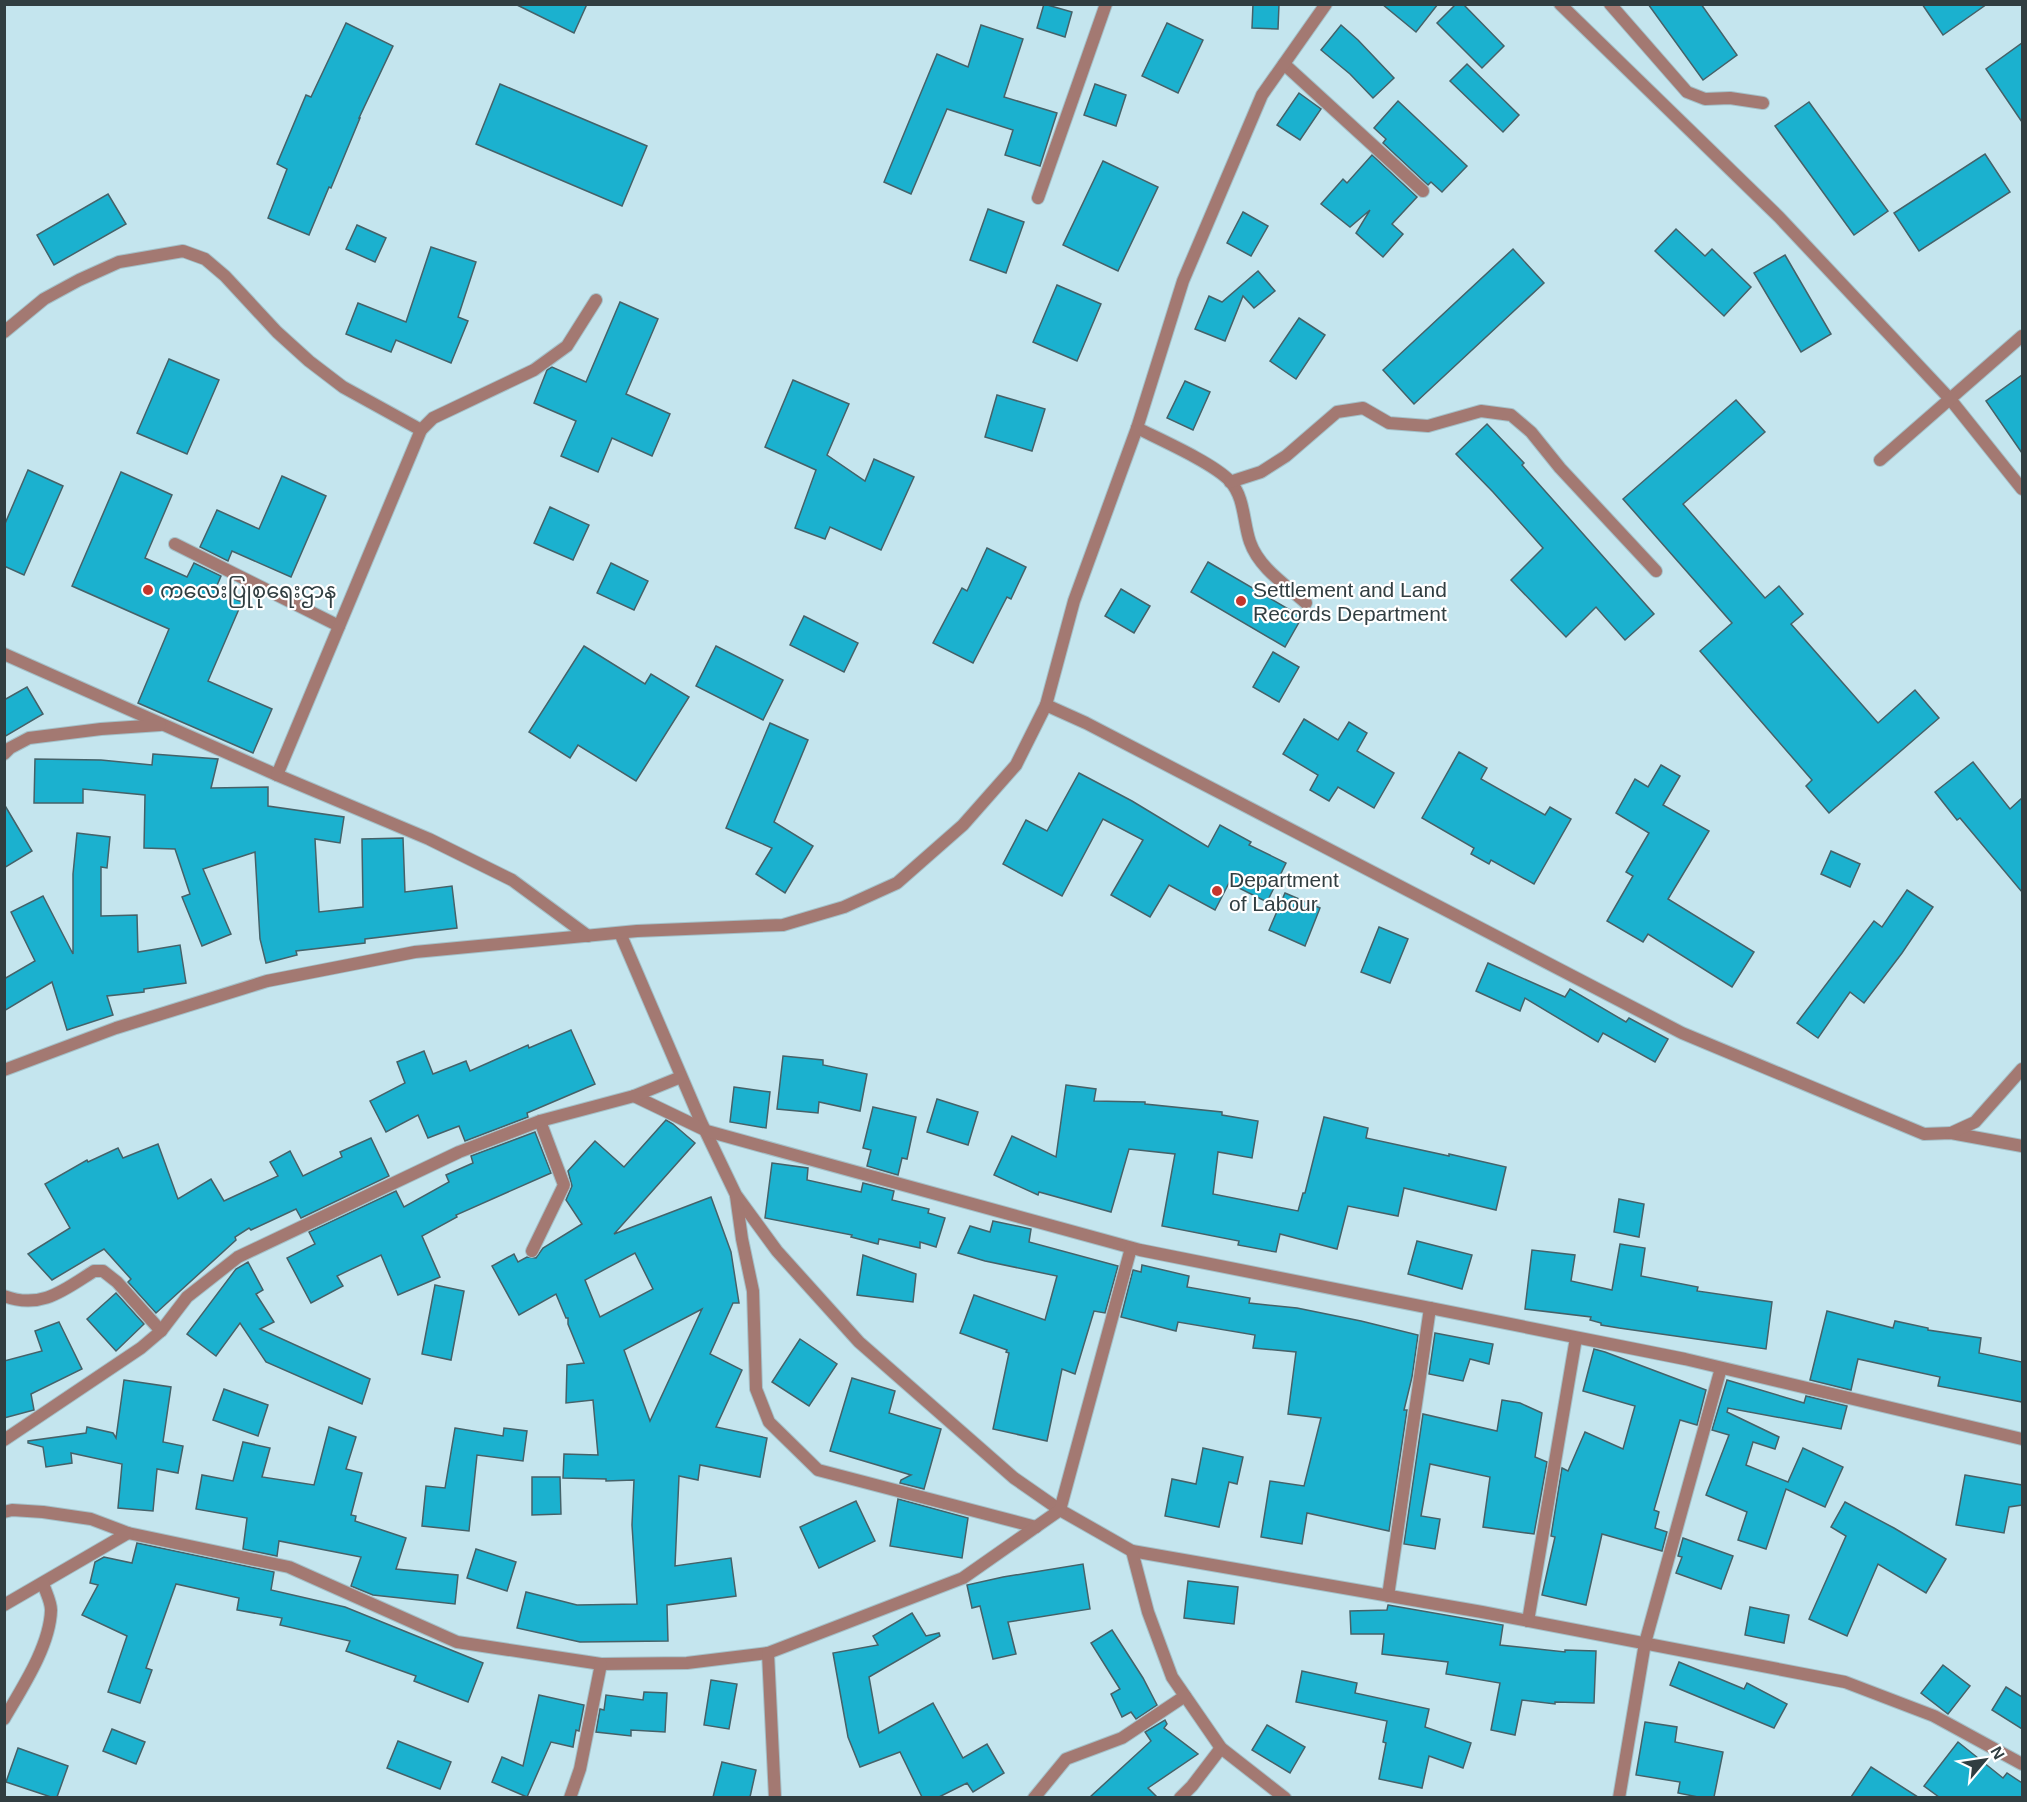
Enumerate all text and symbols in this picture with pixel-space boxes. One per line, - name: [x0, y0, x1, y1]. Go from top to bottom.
- place label: ကလေးပြုစုရေးဌာန: [160, 576, 336, 608]
- place label: Settlement and Land Records Department: [1253, 578, 1447, 625]
- marker: ကလေးပြုစုရေးဌာန: [141, 583, 155, 597]
- marker: Settlement and Land Records Department: [1234, 594, 1248, 608]
- place label: Department of Labour: [1229, 868, 1339, 915]
- marker: Department of Labour: [1210, 884, 1224, 898]
- north arrow: [1955, 1730, 2015, 1790]
- text: N: [1987, 1744, 2008, 1762]

